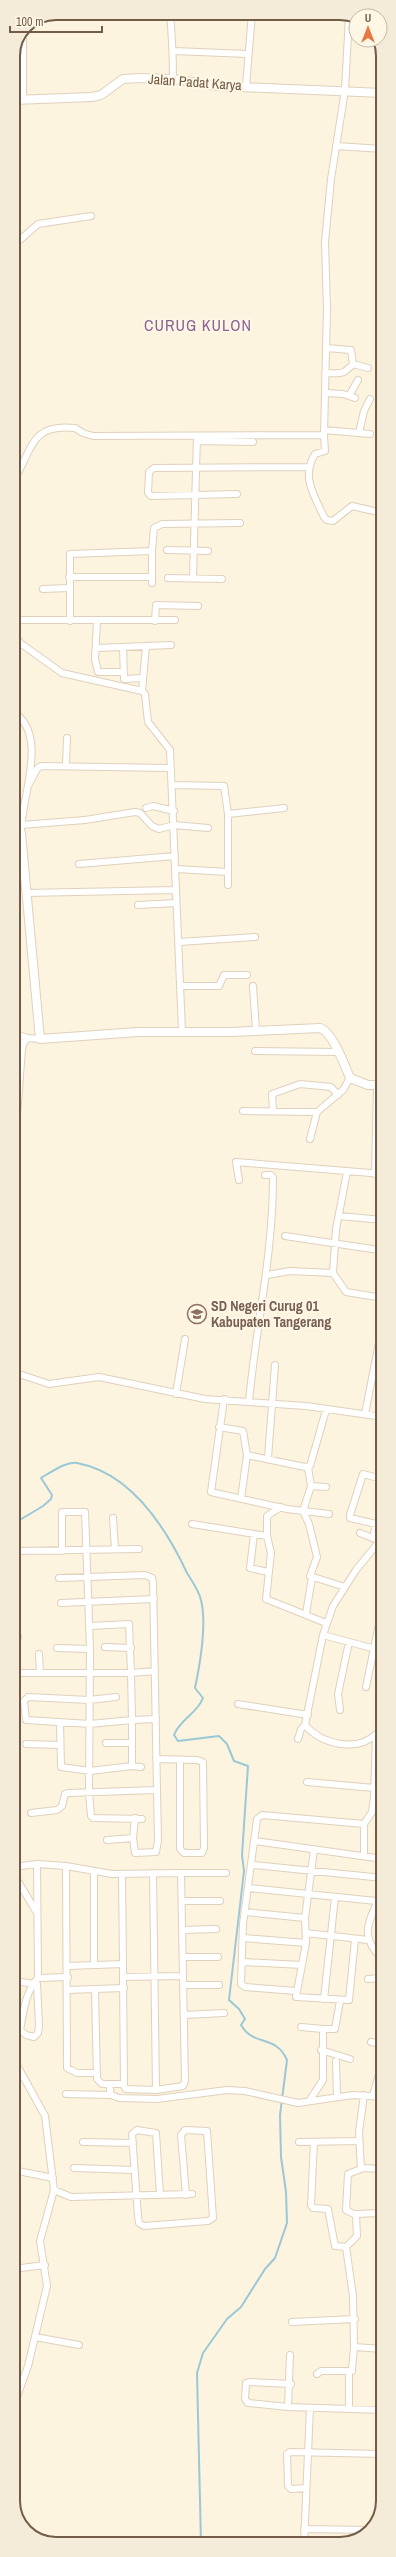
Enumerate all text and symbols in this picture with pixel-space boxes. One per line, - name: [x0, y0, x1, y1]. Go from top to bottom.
- scale bar: [10, 8, 102, 34]
- north arrow: [348, 8, 388, 48]
- text: U: [365, 11, 371, 25]
- text: 100 m: [16, 14, 43, 30]
- street label: Jalan Padat Karya: [148, 70, 243, 94]
- district label: CURUG KULON: [144, 314, 252, 336]
- place label: SD Negeri Curug 01 Kabupaten Tangerang: [211, 1297, 331, 1331]
- school or university icon: SD Negeri Curug 01 Kabupaten Tangerang: [186, 1303, 208, 1325]

